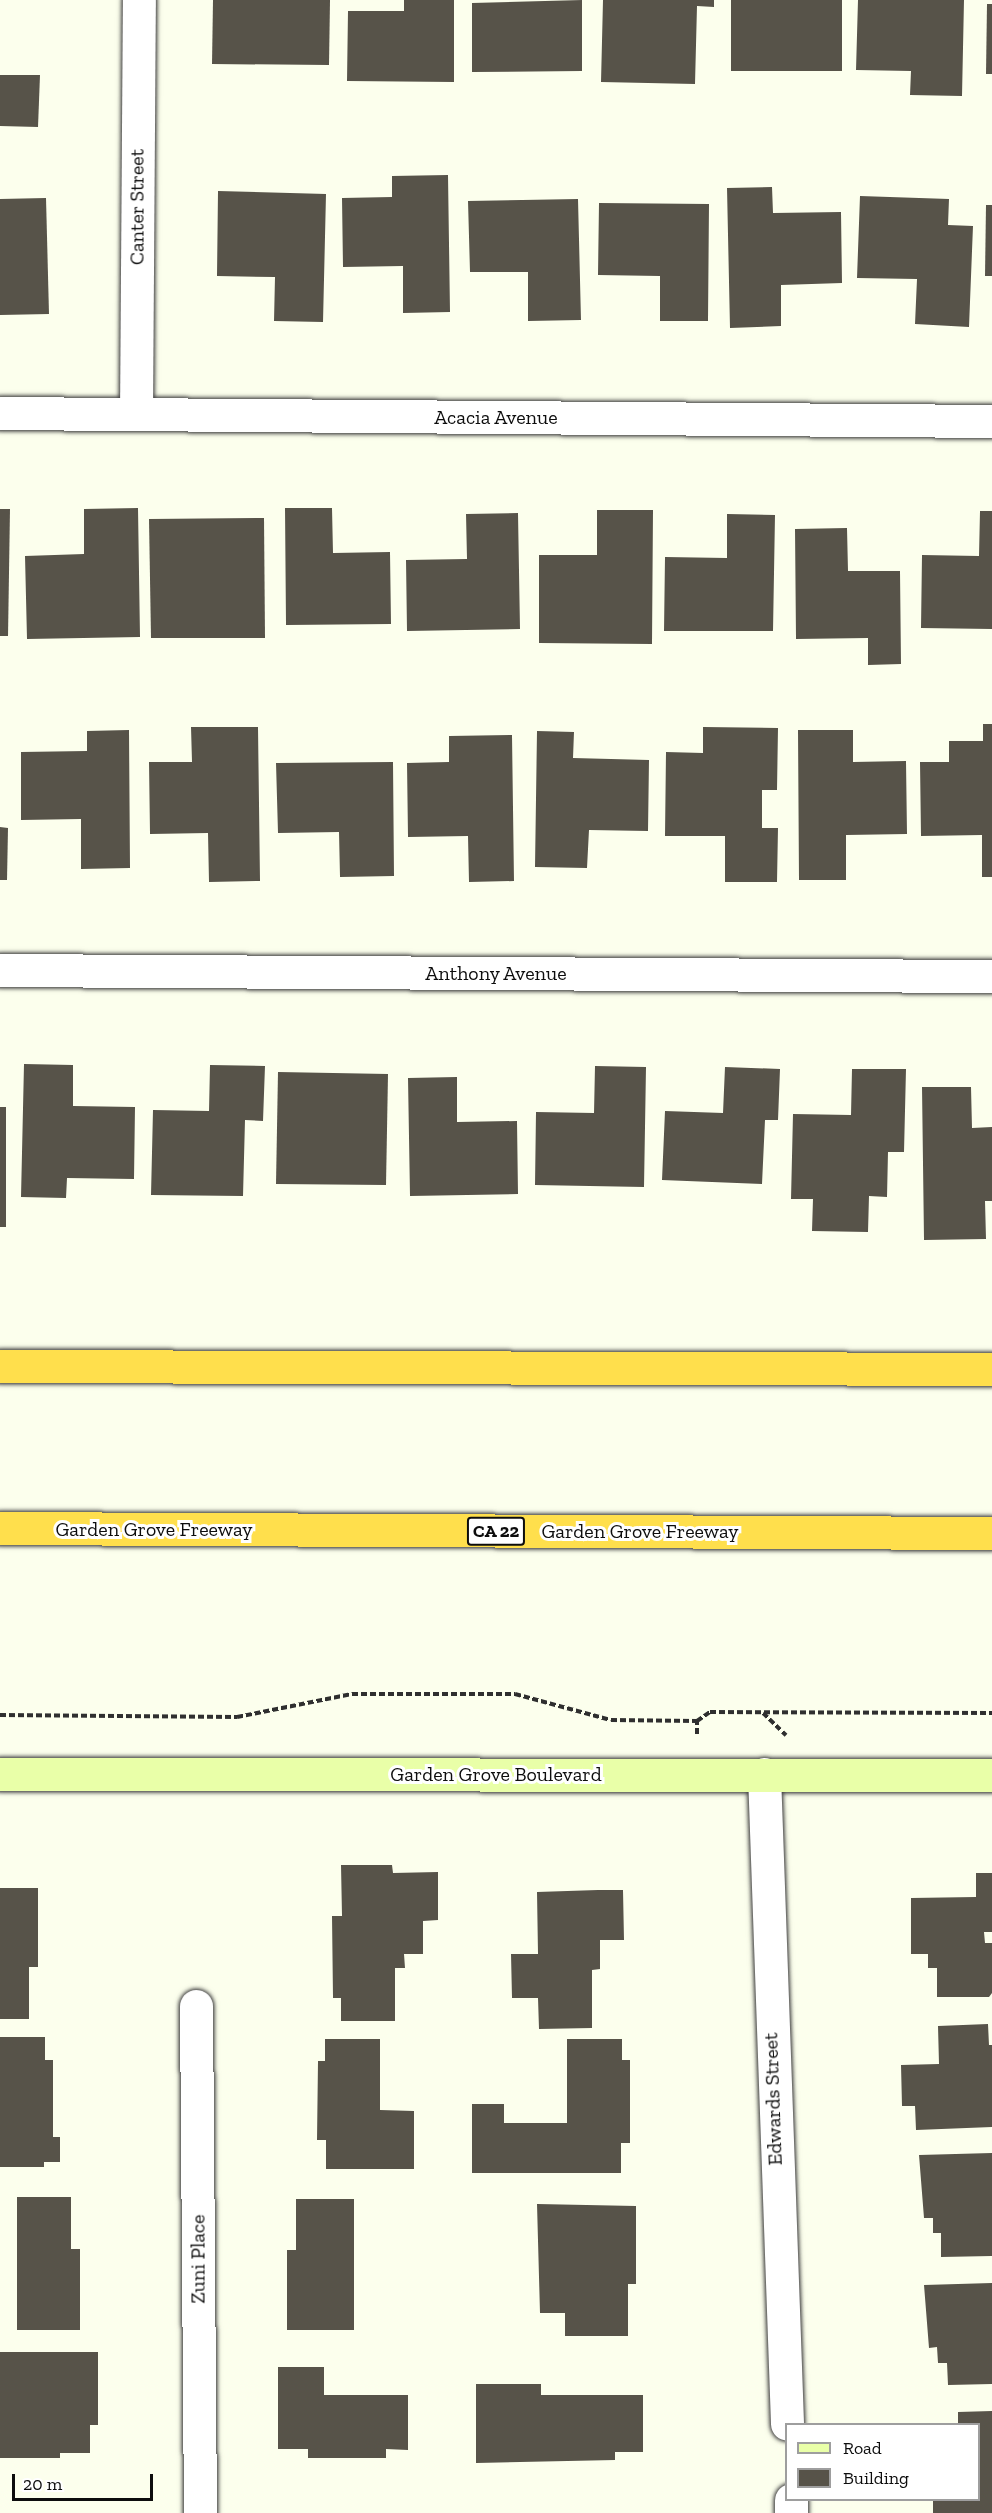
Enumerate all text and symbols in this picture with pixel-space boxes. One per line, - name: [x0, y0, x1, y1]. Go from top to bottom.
- street label: Canter Street: [125, 149, 149, 265]
- street label: Acacia Avenue: [434, 405, 558, 429]
- street label: Anthony Avenue: [425, 961, 567, 985]
- road number: CA 22: [466, 1516, 526, 1546]
- street label: Garden Grove Freeway: [55, 1517, 253, 1541]
- street label: Garden Grove Freeway: [541, 1519, 739, 1543]
- street label: Garden Grove Boulevard: [390, 1762, 602, 1786]
- street label: Edwards Street: [759, 2032, 787, 2166]
- street label: Zuni Place: [186, 2214, 210, 2304]
- legend: [785, 2423, 980, 2501]
- text: Road: [843, 2437, 882, 2459]
- scale bar: [15, 2462, 156, 2500]
- text: Building: [843, 2467, 909, 2489]
- text: 20 m: [23, 2473, 62, 2495]

